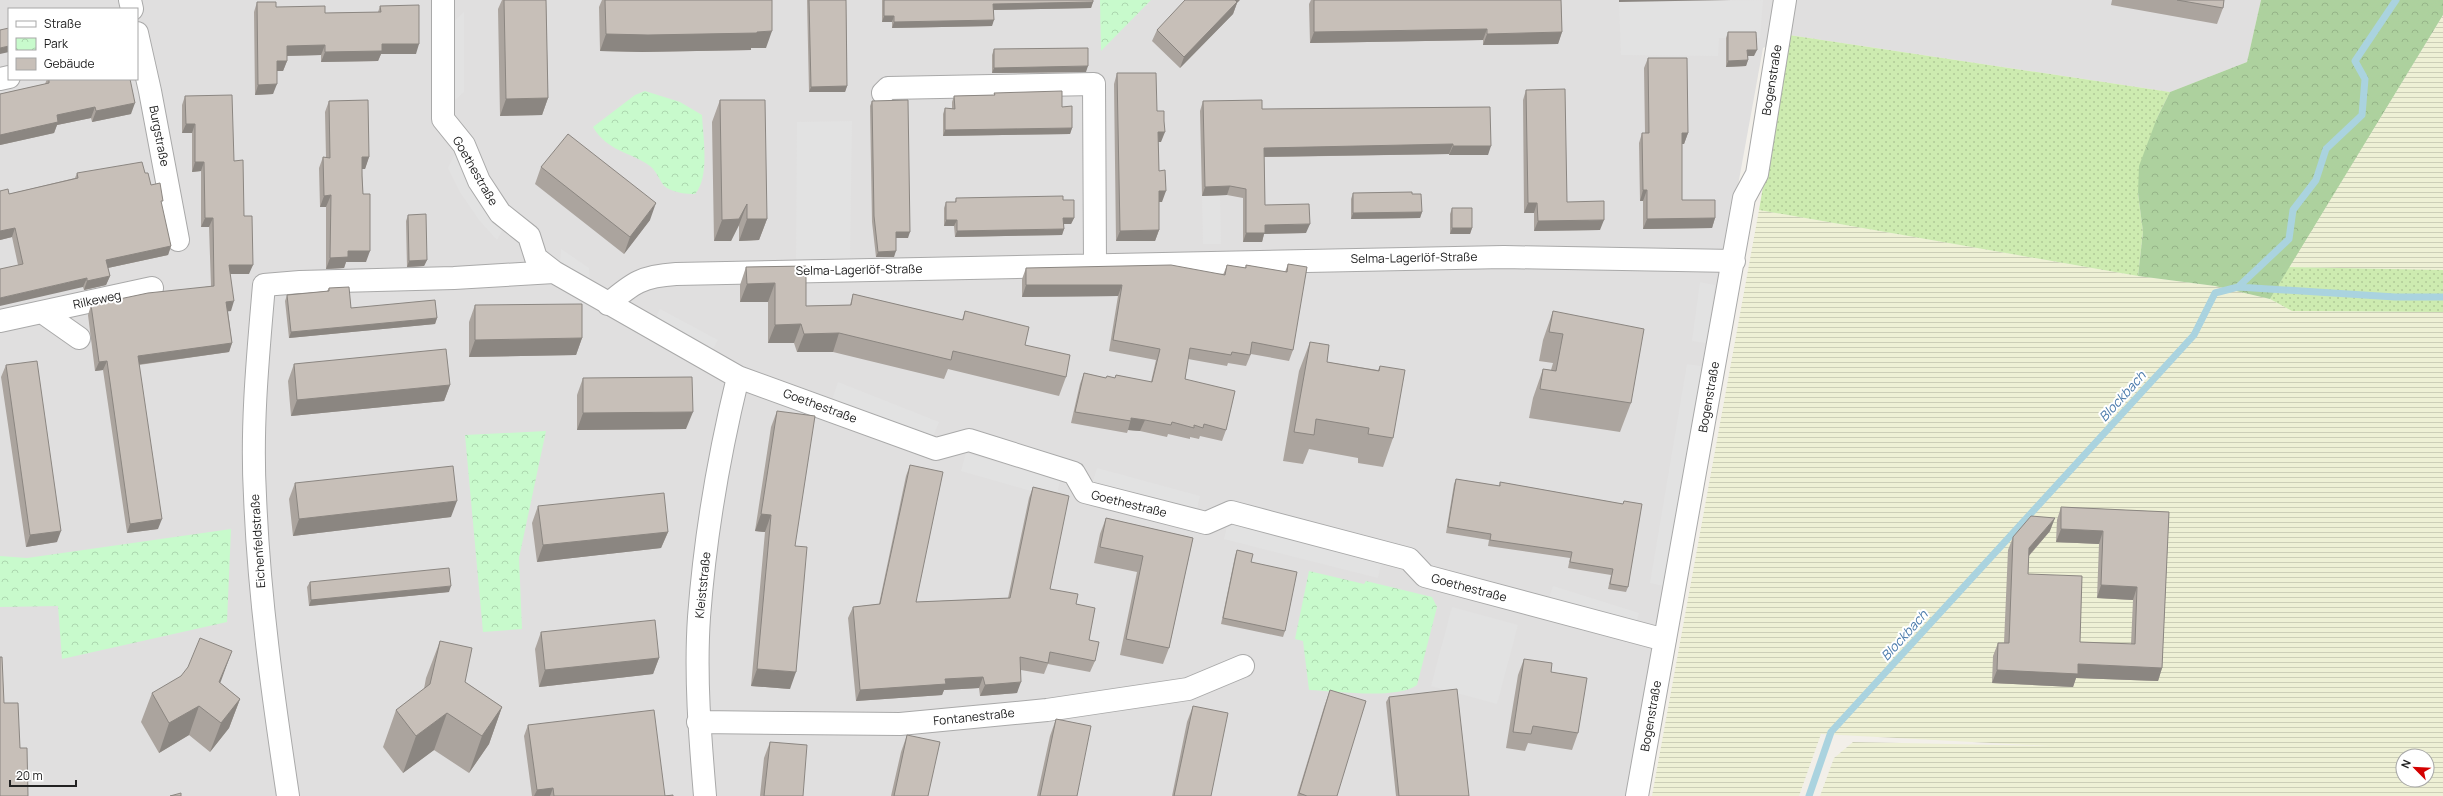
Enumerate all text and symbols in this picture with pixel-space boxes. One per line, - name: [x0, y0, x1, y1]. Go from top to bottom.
- legend: [8, 8, 138, 80]
- text: Straße: [44, 15, 81, 32]
- text: Park: [44, 35, 69, 52]
- street label: Bogenstraße: [1758, 43, 1786, 117]
- text: Gebäude: [44, 55, 95, 72]
- street label: Burgstraße: [145, 104, 174, 168]
- street label: Goethestraße: [449, 133, 502, 209]
- street label: Selma-Lagerlöf-Straße: [1351, 248, 1477, 267]
- street label: Selma-Lagerlöf-Straße: [796, 260, 922, 279]
- street label: Rilkeweg: [71, 286, 123, 313]
- street label: Bogenstraße: [1694, 360, 1723, 434]
- water label: Blockbach: [2095, 366, 2150, 425]
- street label: Goethestraße: [781, 384, 860, 427]
- street label: Goethestraße: [1089, 486, 1169, 521]
- street label: Eichenfeldstraße: [246, 493, 269, 589]
- street label: Kleiststraße: [691, 551, 714, 619]
- street label: Goethestraße: [1429, 569, 1509, 606]
- water label: Blockbach: [1877, 605, 1932, 664]
- street label: Bogenstraße: [1636, 679, 1665, 753]
- street label: Fontanestraße: [932, 704, 1015, 729]
- north arrow: [2395, 748, 2435, 788]
- text: N: [2397, 757, 2414, 770]
- scale bar: [10, 762, 76, 788]
- text: 20 m: [16, 767, 43, 784]

